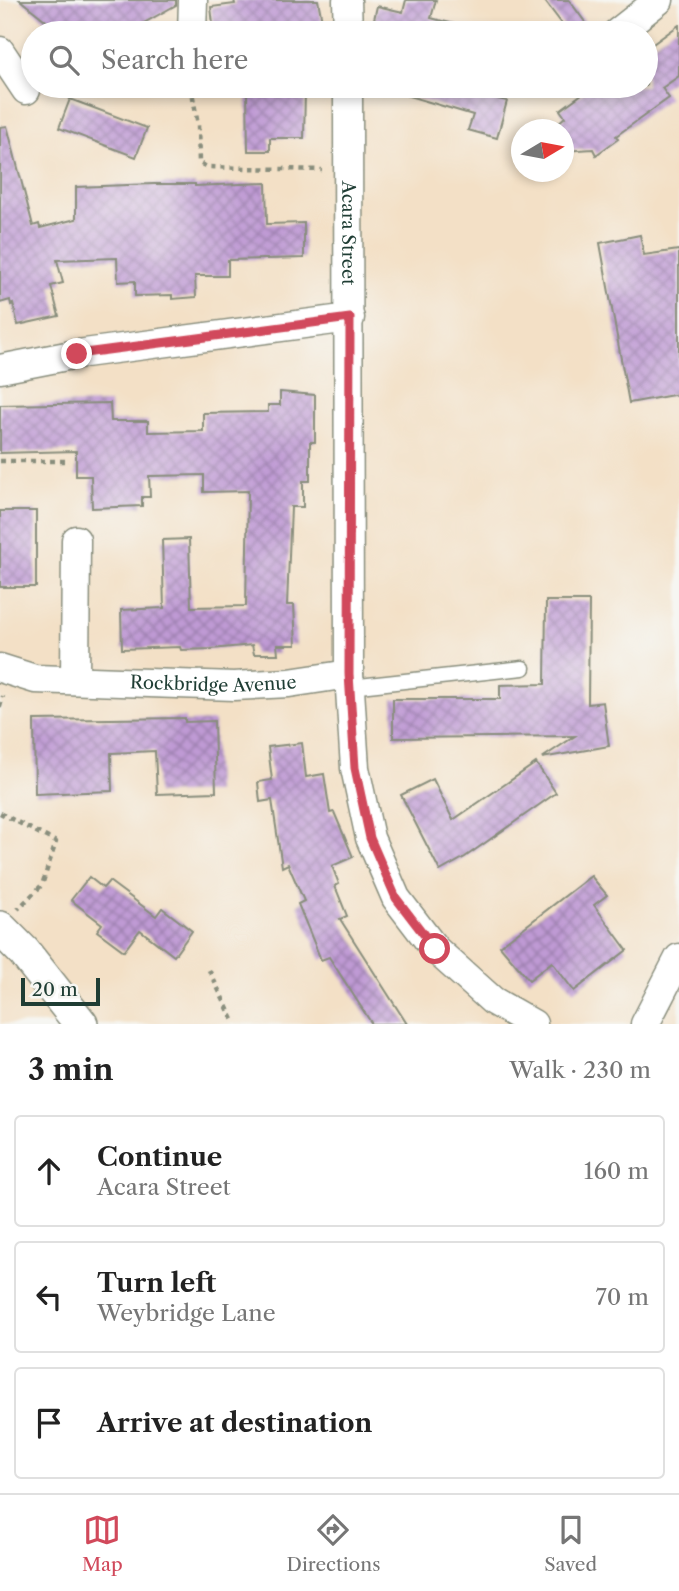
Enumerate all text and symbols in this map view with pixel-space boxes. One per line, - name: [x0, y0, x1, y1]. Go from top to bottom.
- search box: [21, 21, 658, 98]
- icon: search: [45, 41, 83, 79]
- text: Search here: [101, 44, 248, 76]
- north arrow: [511, 119, 574, 182]
- street label: Acara Street: [337, 180, 359, 286]
- route end: [61, 338, 92, 369]
- street label: Rockbridge Avenue: [130, 671, 298, 697]
- route start: [419, 933, 450, 964]
- scale bar: [21, 975, 100, 1007]
- text: 20 m: [32, 978, 78, 1001]
- text: 3 min: [28, 1051, 114, 1088]
- text: Walk · 230 m: [509, 1056, 651, 1084]
- text: Continue: [97, 1141, 222, 1173]
- icon: ahead: [30, 1152, 68, 1190]
- text: 160 m: [584, 1157, 649, 1185]
- text: Acara Street: [97, 1173, 231, 1201]
- text: Turn left: [97, 1267, 216, 1299]
- icon: left: [30, 1278, 68, 1316]
- text: 70 m: [596, 1283, 649, 1311]
- text: Weybridge Lane: [97, 1299, 276, 1327]
- icon: arrive: [30, 1404, 68, 1442]
- text: Arrive at destination: [97, 1407, 372, 1439]
- tab: Map: [82, 1511, 123, 1576]
- tab: Directions: [287, 1511, 380, 1576]
- tab: Saved: [544, 1511, 597, 1576]

